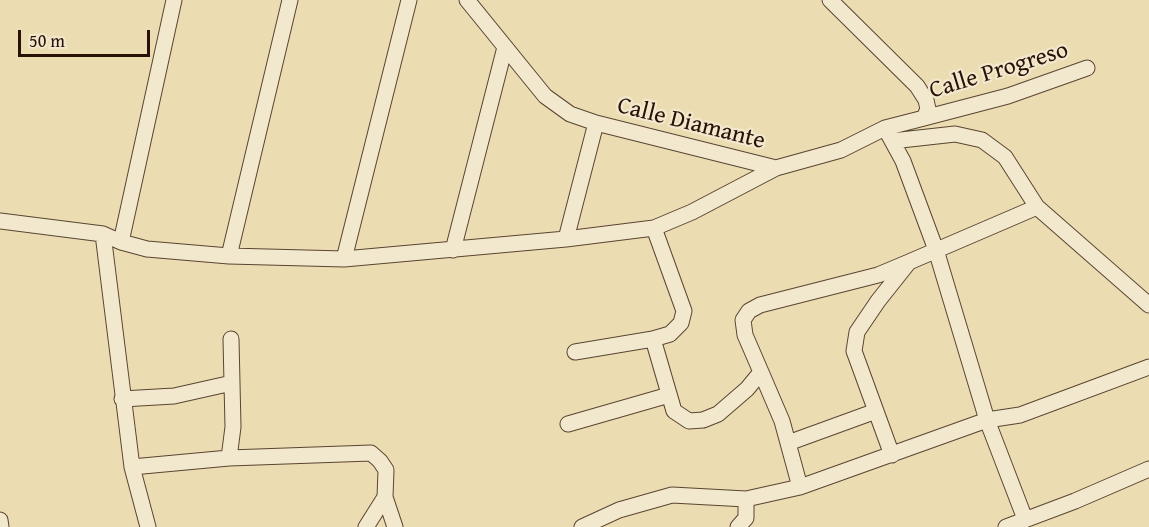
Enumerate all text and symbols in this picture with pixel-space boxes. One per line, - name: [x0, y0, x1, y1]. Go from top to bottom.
- scale bar: [21, 18, 153, 56]
- text: 50 m: [29, 27, 65, 54]
- street label: Calle Progreso: [926, 36, 1072, 106]
- street label: Calle Diamante: [614, 92, 768, 156]

